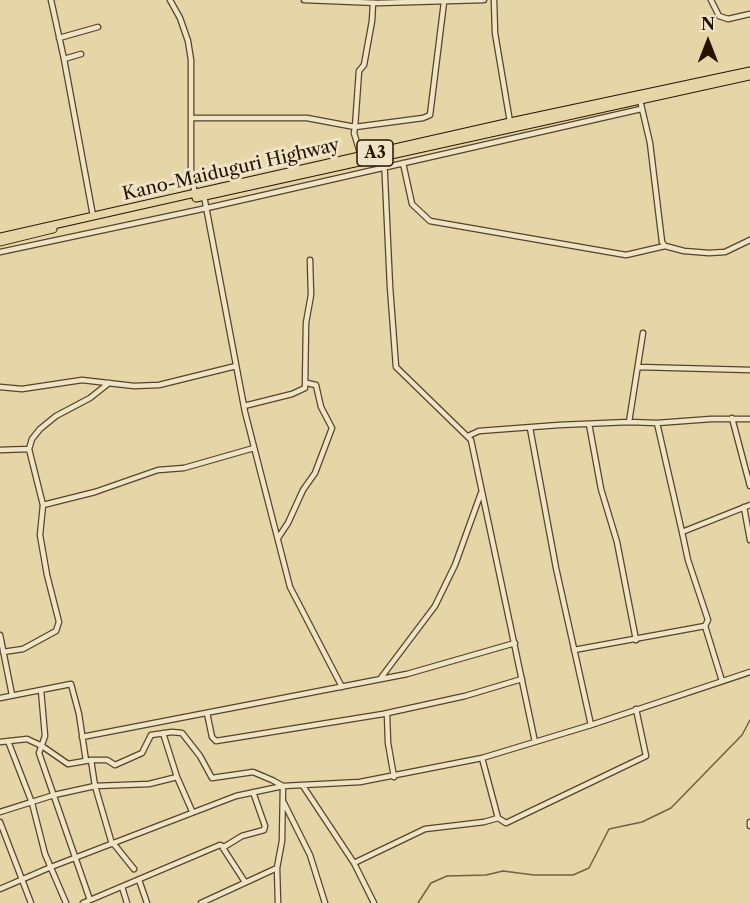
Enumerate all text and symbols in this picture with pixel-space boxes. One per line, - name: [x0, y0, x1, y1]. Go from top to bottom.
- north arrow: [678, 12, 738, 72]
- text: N: [701, 14, 715, 34]
- street label: Kano-Maiduguri Highway: [120, 135, 342, 205]
- road number: A3: [357, 140, 393, 166]

